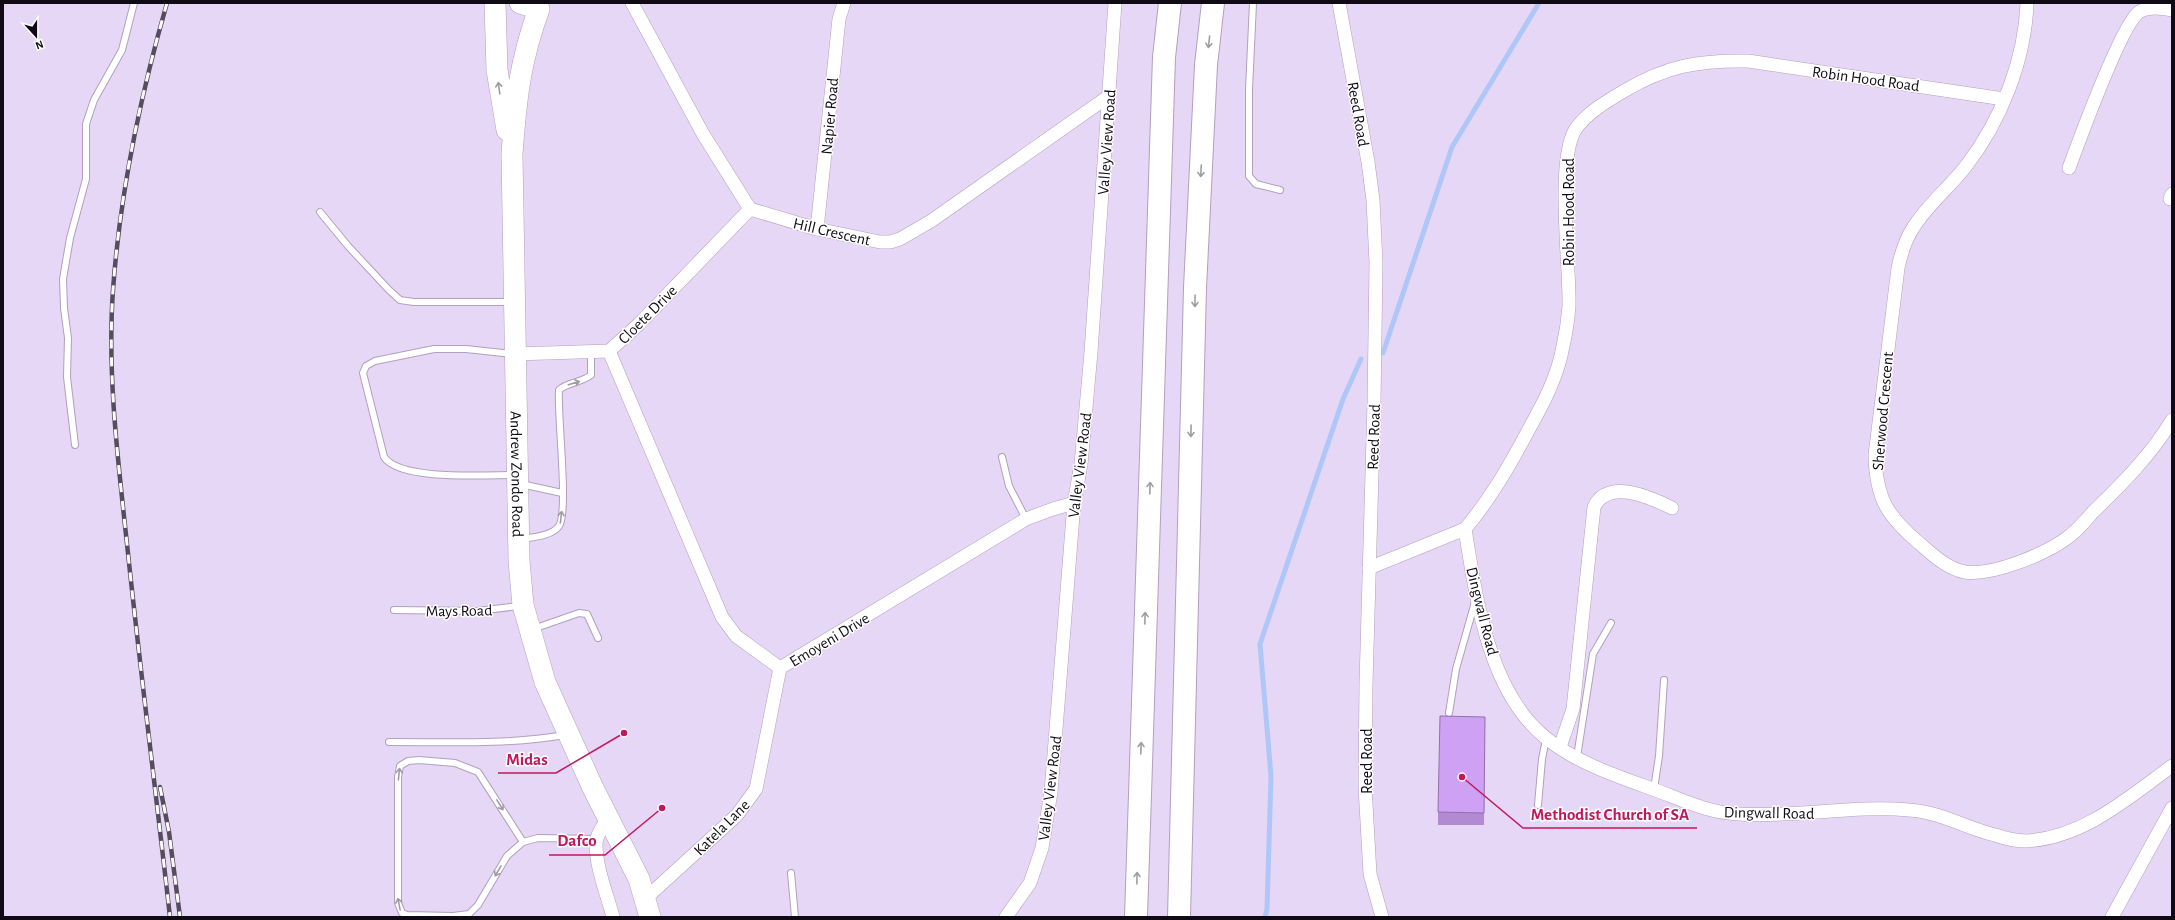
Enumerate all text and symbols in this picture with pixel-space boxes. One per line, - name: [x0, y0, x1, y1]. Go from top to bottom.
- north arrow: [16, 16, 56, 56]
- one-way arrow: [1205, 35, 1212, 48]
- text: N: [34, 38, 45, 51]
- street label: Robin Hood Road: [1811, 64, 1921, 94]
- street label: Napier Road: [819, 77, 841, 155]
- street label: Reed Road: [1344, 80, 1372, 148]
- one-way arrow: [495, 82, 503, 95]
- street label: Valley View Road: [1095, 89, 1120, 195]
- street label: Robin Hood Road: [1561, 158, 1577, 266]
- one-way arrow: [1197, 164, 1205, 177]
- street label: Hill Crescent: [792, 215, 872, 249]
- street label: Cloete Drive: [615, 282, 680, 347]
- one-way arrow: [1191, 294, 1199, 307]
- street label: Sherwood Crescent: [1870, 351, 1896, 471]
- one-way arrow: [567, 379, 580, 386]
- street label: Reed Road: [1365, 404, 1383, 470]
- street label: Andrew Zondo Road: [507, 411, 526, 537]
- street label: Valley View Road: [1066, 412, 1095, 519]
- one-way arrow: [1188, 424, 1195, 437]
- one-way arrow: [1146, 482, 1153, 495]
- one-way arrow: [557, 511, 565, 524]
- street label: Dingwall Road: [1463, 565, 1501, 657]
- street label: Mays Road: [425, 602, 493, 621]
- street label: Emoyeni Drive: [787, 610, 873, 671]
- one-way arrow: [1142, 612, 1149, 625]
- street label: Reed Road: [1359, 728, 1375, 794]
- street label: Valley View Road: [1036, 735, 1065, 842]
- one-way arrow: [1138, 742, 1145, 755]
- callout: Midas: [498, 744, 556, 773]
- text: Midas: [506, 751, 548, 768]
- one-way arrow: [395, 768, 403, 781]
- street label: Katela Lane: [691, 797, 753, 859]
- one-way arrow: [496, 799, 504, 810]
- callout: Methodist Church of SA: [1523, 799, 1697, 828]
- street label: Dingwall Road: [1724, 804, 1814, 822]
- text: Methodist Church of SA: [1531, 806, 1689, 823]
- callout: Dafco: [549, 826, 605, 855]
- text: Dafco: [557, 832, 597, 849]
- one-way arrow: [494, 865, 502, 877]
- one-way arrow: [1134, 872, 1141, 885]
- one-way arrow: [395, 898, 403, 911]

